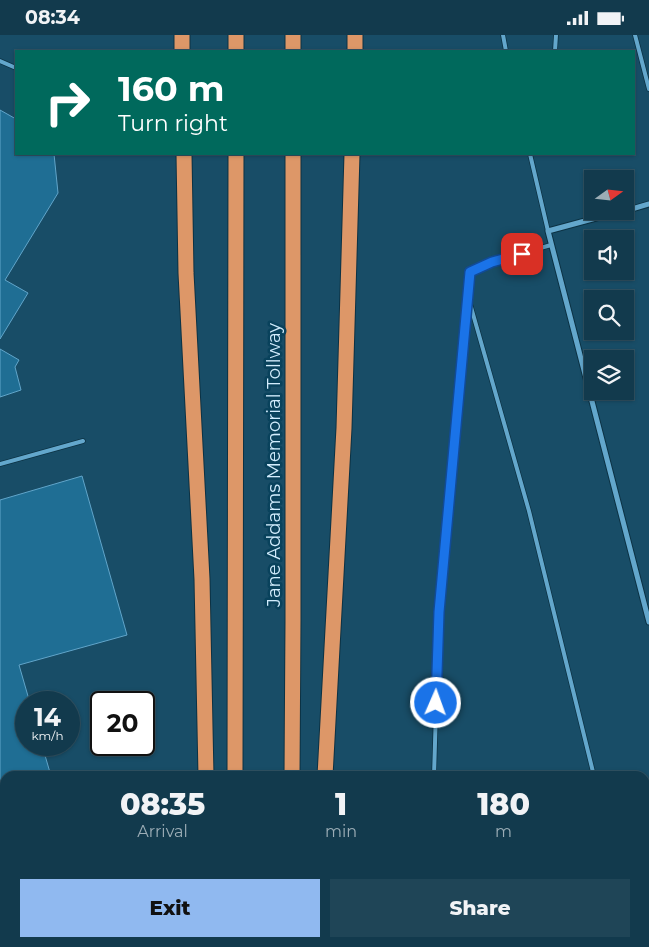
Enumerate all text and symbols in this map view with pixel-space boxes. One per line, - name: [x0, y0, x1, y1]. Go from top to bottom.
- text: 08:34: [25, 6, 80, 29]
- text: 160 m: [118, 67, 224, 110]
- icon: right: [35, 70, 100, 135]
- text: Turn right: [118, 110, 228, 137]
- north arrow: [584, 170, 634, 220]
- map controls: [584, 170, 634, 400]
- button: sound: [584, 230, 634, 280]
- pin: [501, 233, 543, 275]
- icon: arrive: [508, 240, 536, 268]
- button: search: [584, 290, 634, 340]
- street label: Jane Addams Memorial Tollway: [263, 323, 285, 608]
- button: layers: [584, 350, 634, 400]
- position arrow: [409, 676, 461, 728]
- speed limit sign: 20: [90, 691, 155, 756]
- text: 14: [34, 702, 61, 732]
- text: km/h: [31, 728, 64, 743]
- text: 08:35: [120, 786, 205, 823]
- text: 1: [335, 786, 347, 823]
- text: 180: [477, 786, 530, 823]
- text: Arrival: [137, 822, 188, 841]
- text: min: [325, 822, 357, 841]
- text: m: [495, 822, 512, 841]
- button: Exit: [20, 879, 320, 937]
- button: Share: [330, 879, 630, 937]

